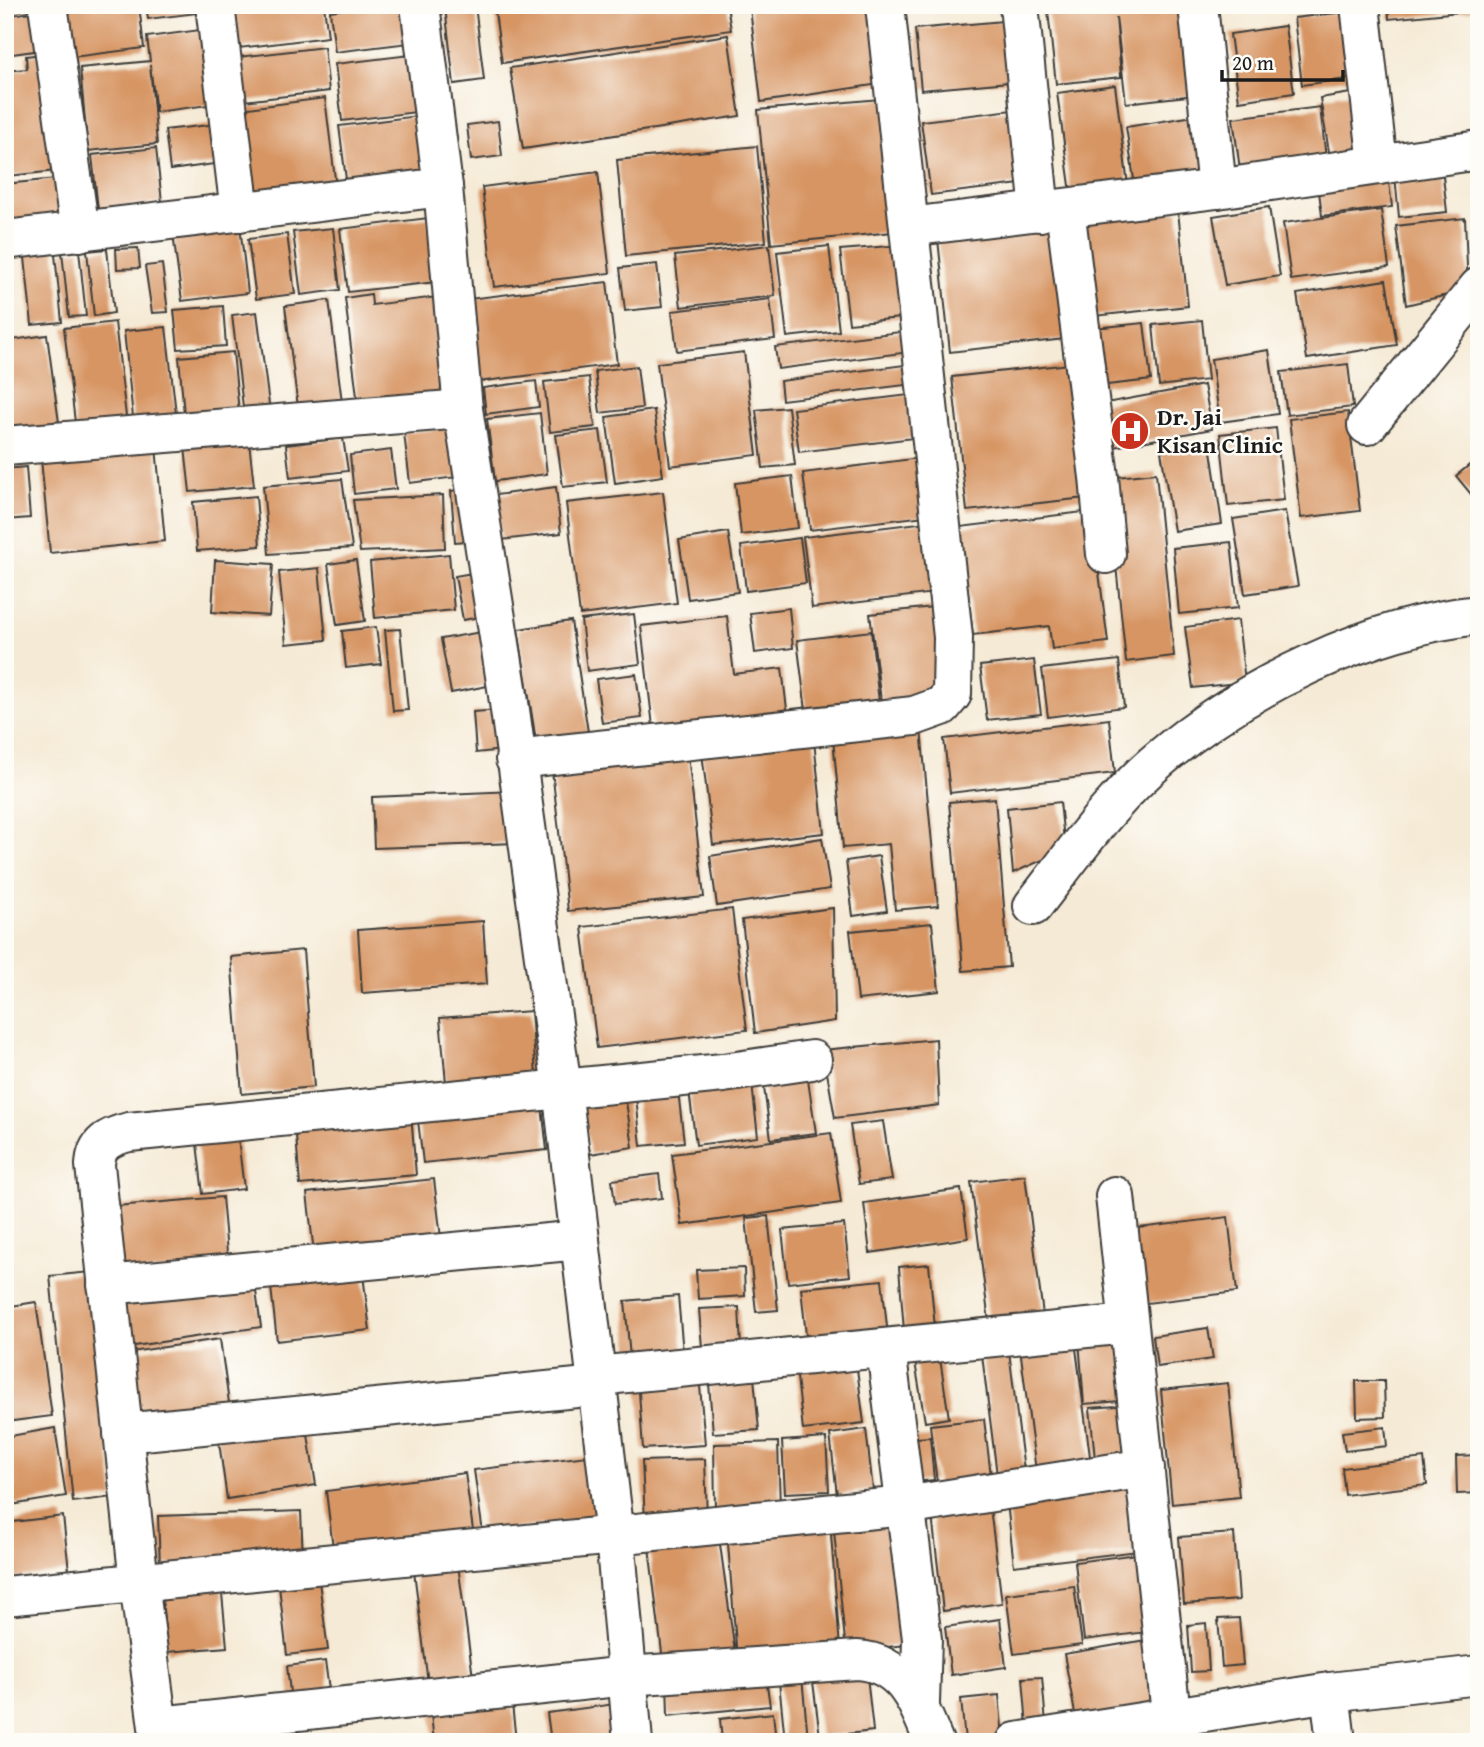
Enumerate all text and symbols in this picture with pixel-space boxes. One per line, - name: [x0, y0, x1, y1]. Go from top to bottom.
- scale bar: [1222, 38, 1342, 82]
- text: 20 m: [1232, 47, 1274, 78]
- place label: Dr. Jai Kisan Clinic: [1157, 399, 1283, 462]
- hospital icon: Dr. Jai Kisan Clinic: [1109, 410, 1151, 452]

